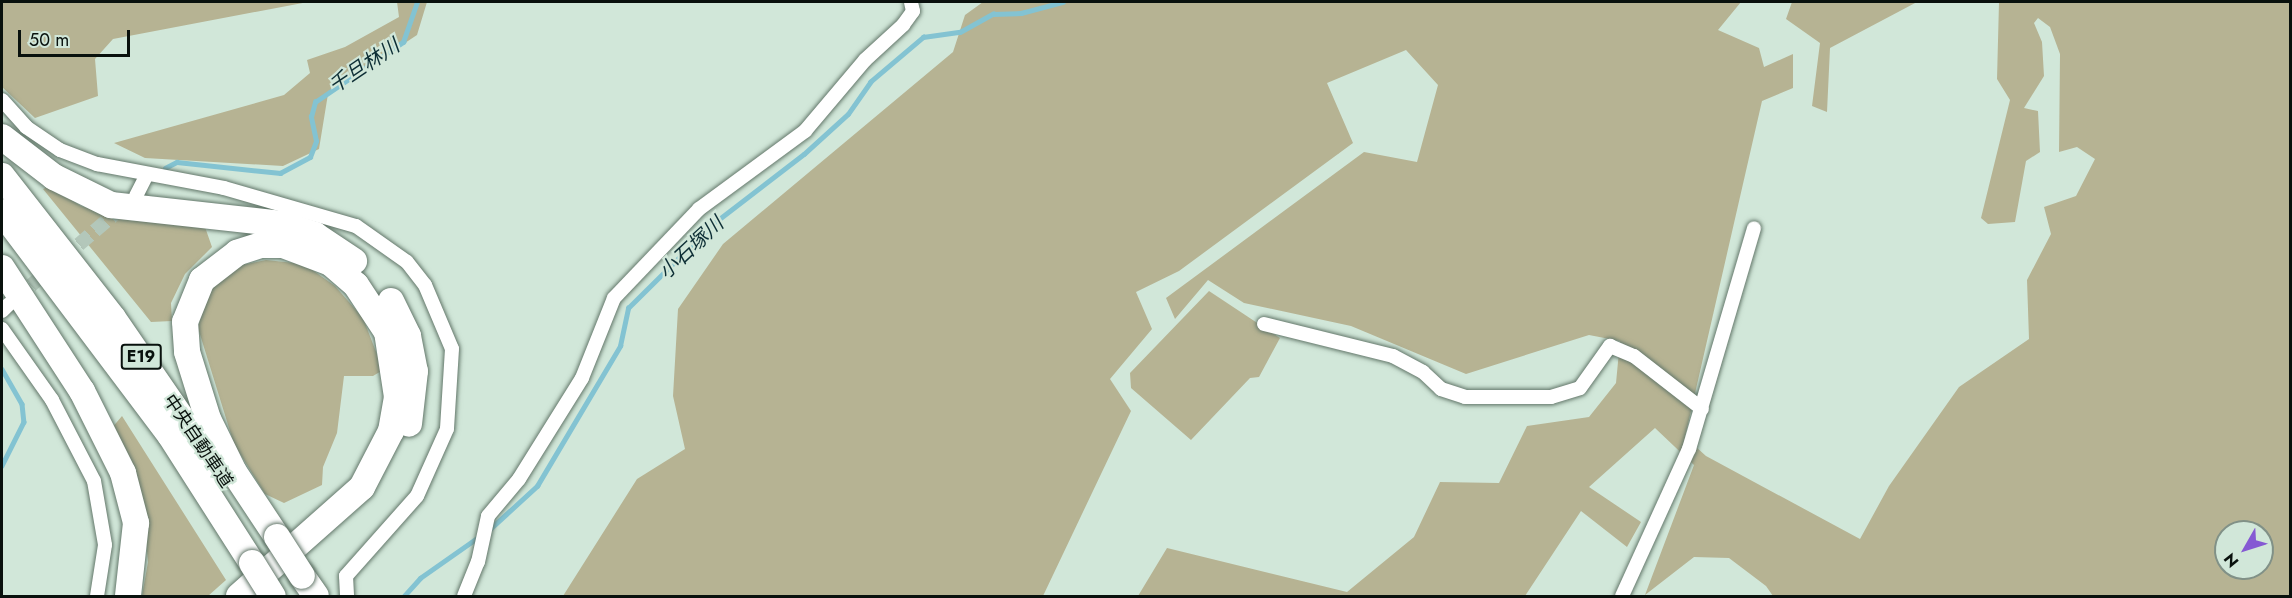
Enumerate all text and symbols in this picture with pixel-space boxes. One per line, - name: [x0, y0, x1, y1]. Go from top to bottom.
- scale bar: [21, 18, 134, 56]
- text: 50 m: [29, 27, 69, 53]
- water label: 千旦林川: [324, 34, 404, 98]
- water label: 小石塚川: [654, 212, 728, 284]
- road number: E19: [120, 344, 162, 370]
- street label: 中央自動車道: [159, 390, 237, 492]
- north arrow: [2214, 520, 2274, 580]
- text: N: [2218, 548, 2244, 573]

